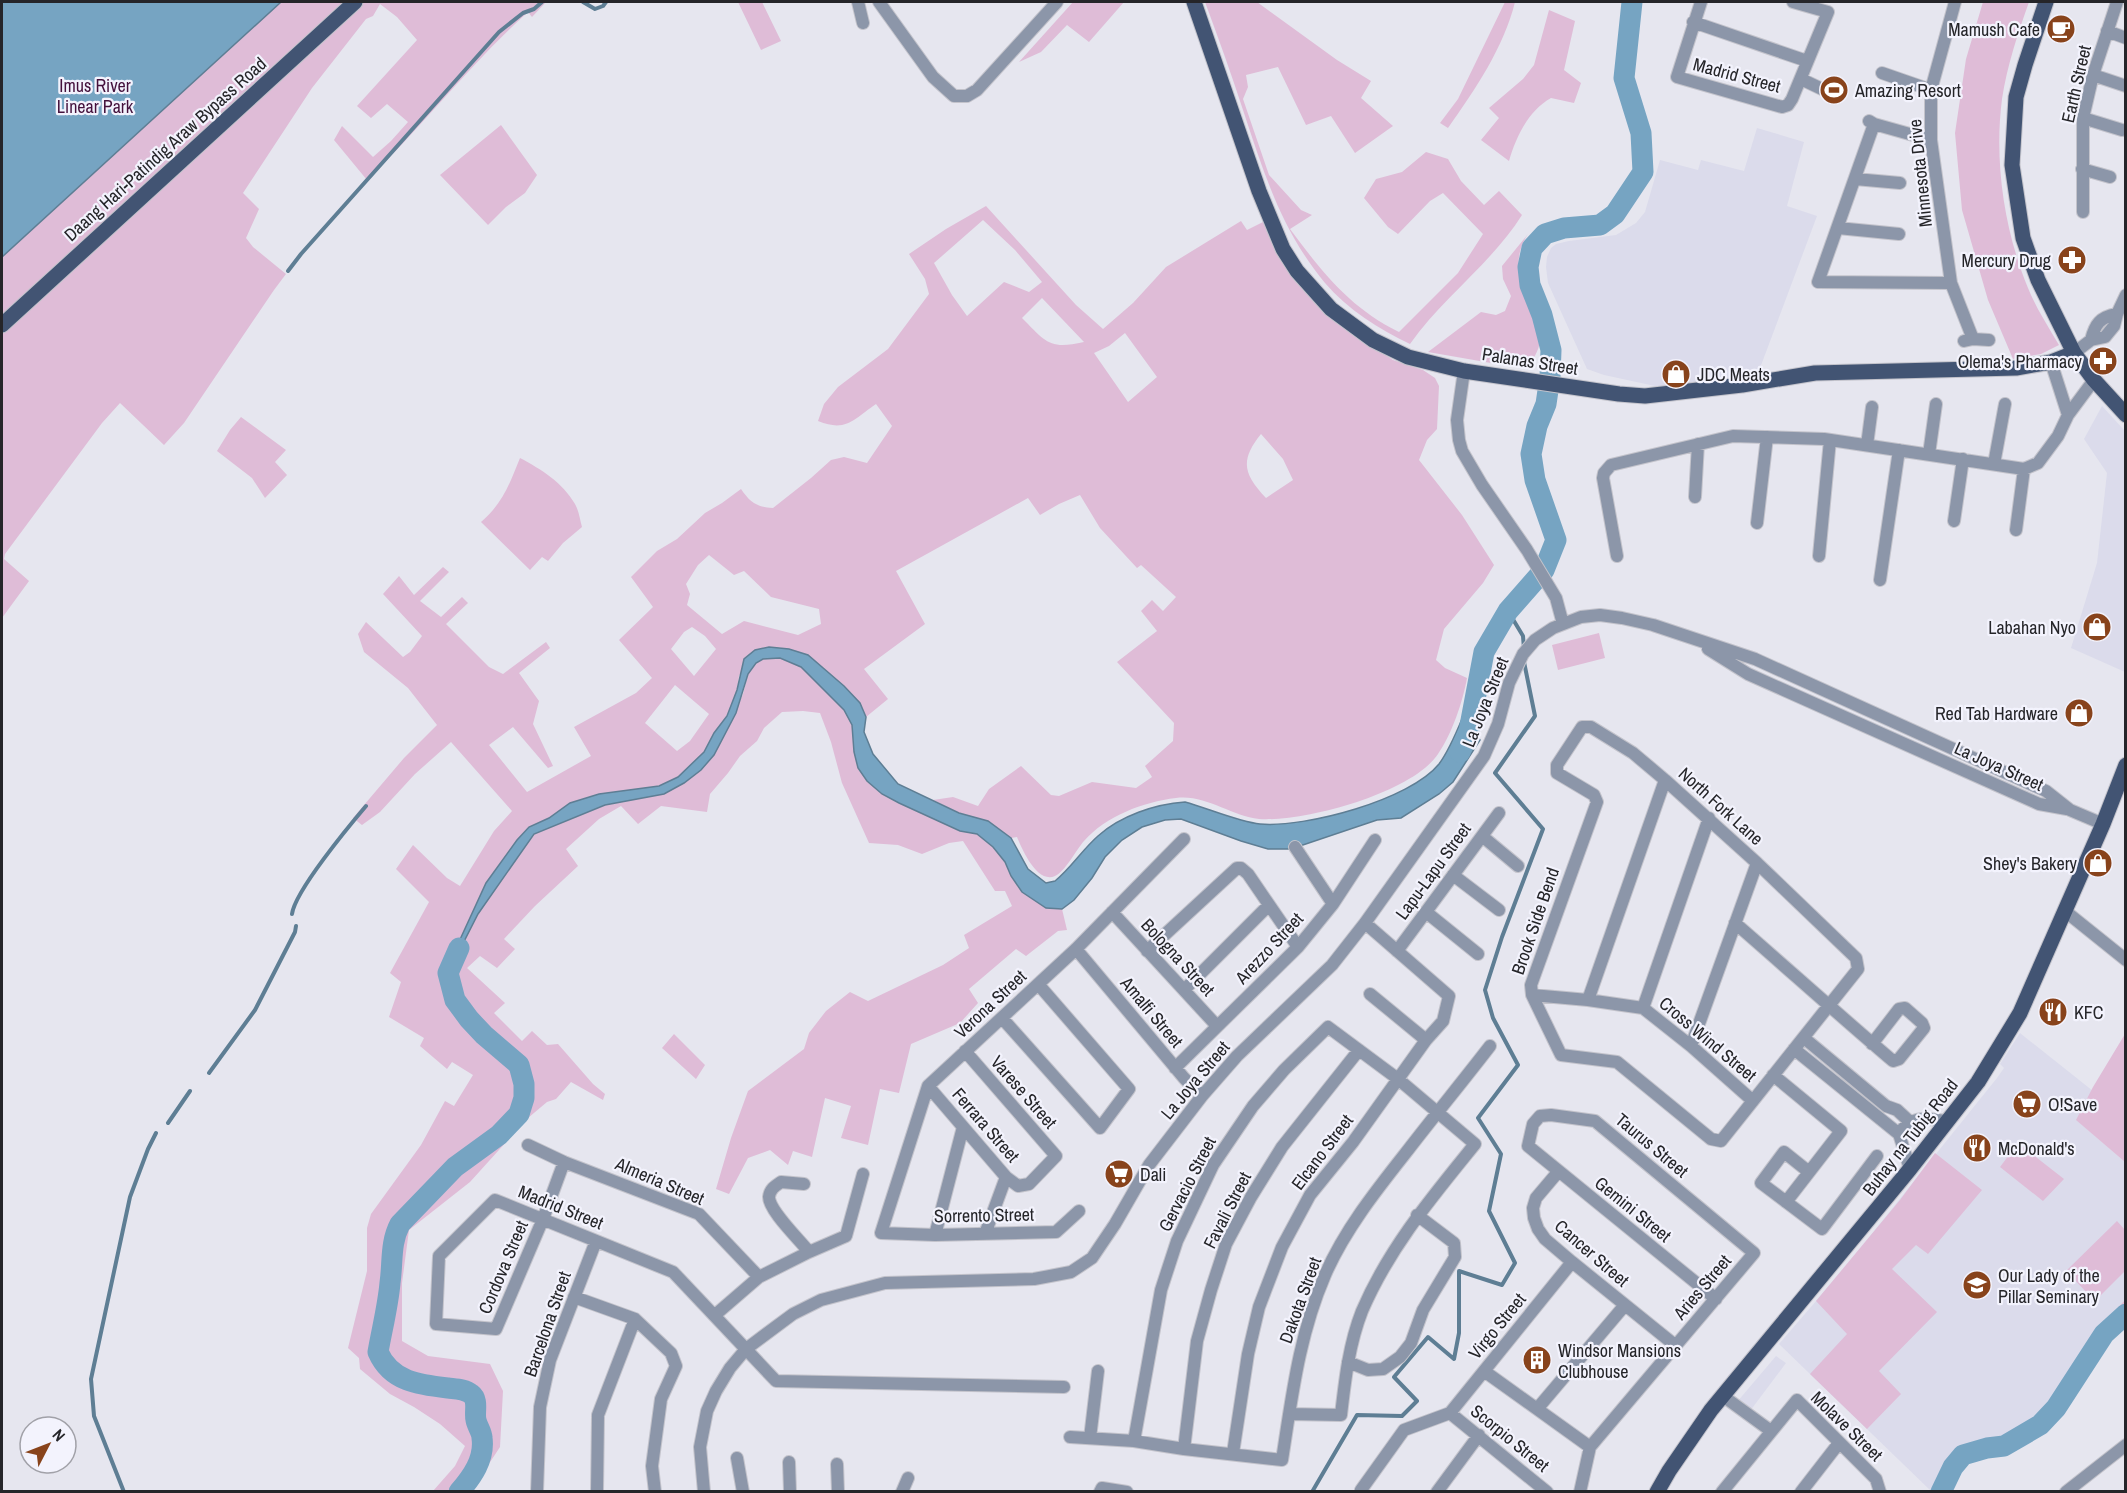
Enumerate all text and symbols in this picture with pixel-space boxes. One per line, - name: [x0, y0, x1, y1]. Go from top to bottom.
- cafe icon: Mamush Cafe: [2045, 13, 2077, 45]
- place label: Mamush Cafe: [1948, 17, 2040, 42]
- street label: Earth Street: [2055, 43, 2097, 125]
- street label: Daang Hari-Patindig Araw Bypass Road: [58, 51, 272, 247]
- street label: Madrid Street: [1691, 51, 1783, 99]
- park label: Imus River Linear Park: [57, 73, 134, 119]
- sports icon: Amazing Resort: [1818, 74, 1850, 106]
- place label: Amazing Resort: [1854, 78, 1961, 103]
- street label: Minnesota Drive: [1902, 118, 1938, 228]
- pharmacy icon: Mercury Drug: [2056, 244, 2088, 276]
- place label: Mercury Drug: [1962, 248, 2052, 273]
- street label: Palanas Street: [1480, 341, 1580, 381]
- pharmacy icon: Olema's Pharmacy: [2087, 345, 2119, 377]
- place label: Olema's Pharmacy: [1958, 349, 2083, 374]
- shop icon: JDC Meats: [1660, 358, 1692, 390]
- place label: JDC Meats: [1697, 362, 1770, 387]
- shop icon: Labahan Nyo: [2081, 611, 2113, 643]
- place label: Labahan Nyo: [1988, 615, 2076, 640]
- street label: La Joya Street: [1456, 653, 1514, 751]
- shop icon: Red Tab Hardware: [2063, 697, 2095, 729]
- place label: Red Tab Hardware: [1935, 701, 2058, 726]
- street label: La Joya Street: [1950, 735, 2048, 797]
- street label: North Fork Lane: [1673, 761, 1769, 851]
- street label: Lapu-Lapu Street: [1389, 818, 1477, 924]
- shop icon: Shey's Bakery: [2082, 847, 2114, 879]
- place label: Shey's Bakery: [1983, 851, 2078, 876]
- street label: Brook Side Bend: [1505, 864, 1565, 978]
- street label: Arezzo Street: [1229, 907, 1309, 990]
- street label: Bologna Street: [1136, 913, 1220, 1001]
- street label: Verona Street: [948, 964, 1032, 1044]
- street label: Amalfi Street: [1114, 971, 1189, 1053]
- street label: Cross Wind Street: [1654, 991, 1762, 1087]
- restaurant icon: KFC: [2037, 996, 2069, 1028]
- place label: KFC: [2074, 1000, 2104, 1025]
- street label: La Joya Street: [1155, 1036, 1235, 1124]
- street label: Varese Street: [985, 1050, 1063, 1134]
- street label: Buhay na Tubig Road: [1856, 1073, 1964, 1201]
- street label: Ferrara Street: [947, 1082, 1025, 1168]
- supermarket icon: O!Save: [2011, 1088, 2043, 1120]
- place label: O!Save: [2048, 1092, 2097, 1117]
- street label: Taurus Street: [1610, 1107, 1694, 1183]
- street label: Elcano Street: [1285, 1109, 1359, 1195]
- street label: Gervacio Street: [1152, 1132, 1222, 1236]
- restaurant icon: McDonald's: [1961, 1132, 1993, 1164]
- place label: McDonald's: [1998, 1136, 2075, 1161]
- street label: Almeria Street: [611, 1151, 708, 1211]
- supermarket icon: Dali: [1103, 1158, 1135, 1190]
- place label: Dali: [1140, 1162, 1166, 1187]
- street label: Favali Street: [1197, 1167, 1257, 1253]
- street label: Gemini Street: [1589, 1170, 1677, 1248]
- street label: Madrid Street: [515, 1179, 607, 1235]
- street label: Sorrento Street: [934, 1202, 1034, 1228]
- street label: Cancer Street: [1549, 1214, 1635, 1292]
- street label: Cordova Street: [472, 1216, 534, 1318]
- street label: Aries Street: [1667, 1249, 1737, 1326]
- street label: Dakota Street: [1273, 1253, 1327, 1347]
- place label: Our Lady of the Pillar Seminary: [1998, 1263, 2100, 1309]
- street label: Barcelona Street: [517, 1268, 577, 1380]
- school or university icon: Our Lady of the Pillar Seminary: [1961, 1269, 1993, 1301]
- street label: Virgo Street: [1463, 1288, 1531, 1364]
- place label: Windsor Mansions Clubhouse: [1558, 1338, 1681, 1384]
- building icon: Windsor Mansions Clubhouse: [1521, 1344, 1553, 1376]
- street label: Molave Street: [1806, 1385, 1888, 1467]
- street label: Scorpio Street: [1465, 1399, 1555, 1477]
- north arrow: [18, 1415, 78, 1475]
- text: N: [48, 1424, 70, 1446]

